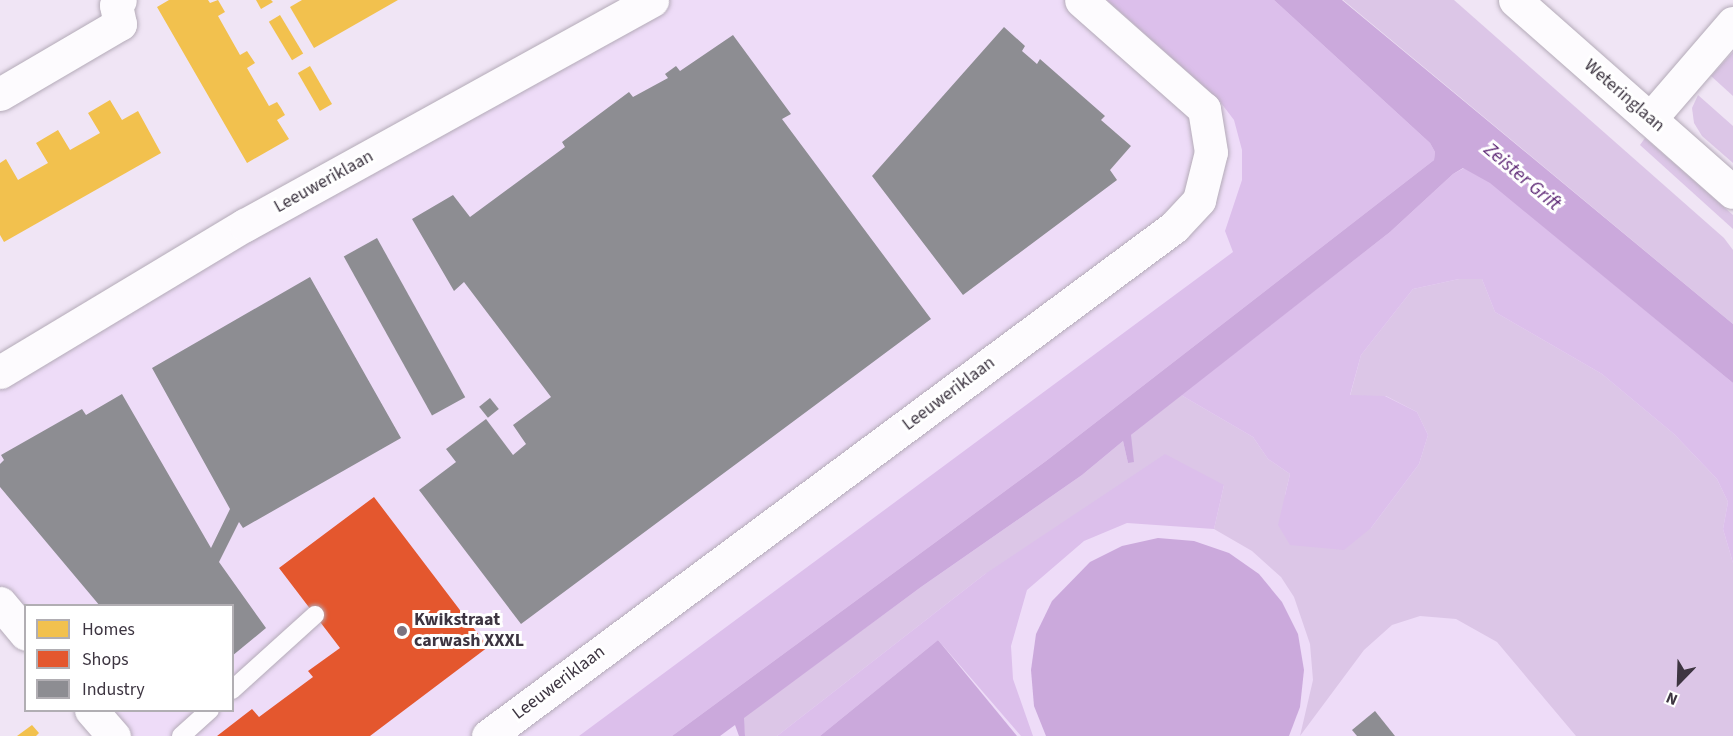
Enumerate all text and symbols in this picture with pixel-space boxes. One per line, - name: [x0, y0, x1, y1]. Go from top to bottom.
- street label: Weteringlaan: [1579, 55, 1669, 137]
- water label: Zeister Grift: [1479, 138, 1565, 216]
- street label: Leeuweriklaan: [271, 146, 377, 218]
- street label: Leeuweriklaan: [899, 352, 999, 436]
- legend: [24, 604, 234, 712]
- place label: Kwikstraat carwash XXXL: [414, 610, 524, 652]
- text: Homes: [82, 617, 135, 642]
- marker: Kwikstraat carwash XXXL: [395, 624, 409, 638]
- street label: Leeuweriklaan: [509, 641, 609, 725]
- text: Shops: [82, 647, 129, 672]
- north arrow: [1649, 652, 1709, 712]
- text: Industry: [82, 677, 145, 702]
- text: N: [1663, 686, 1681, 711]

